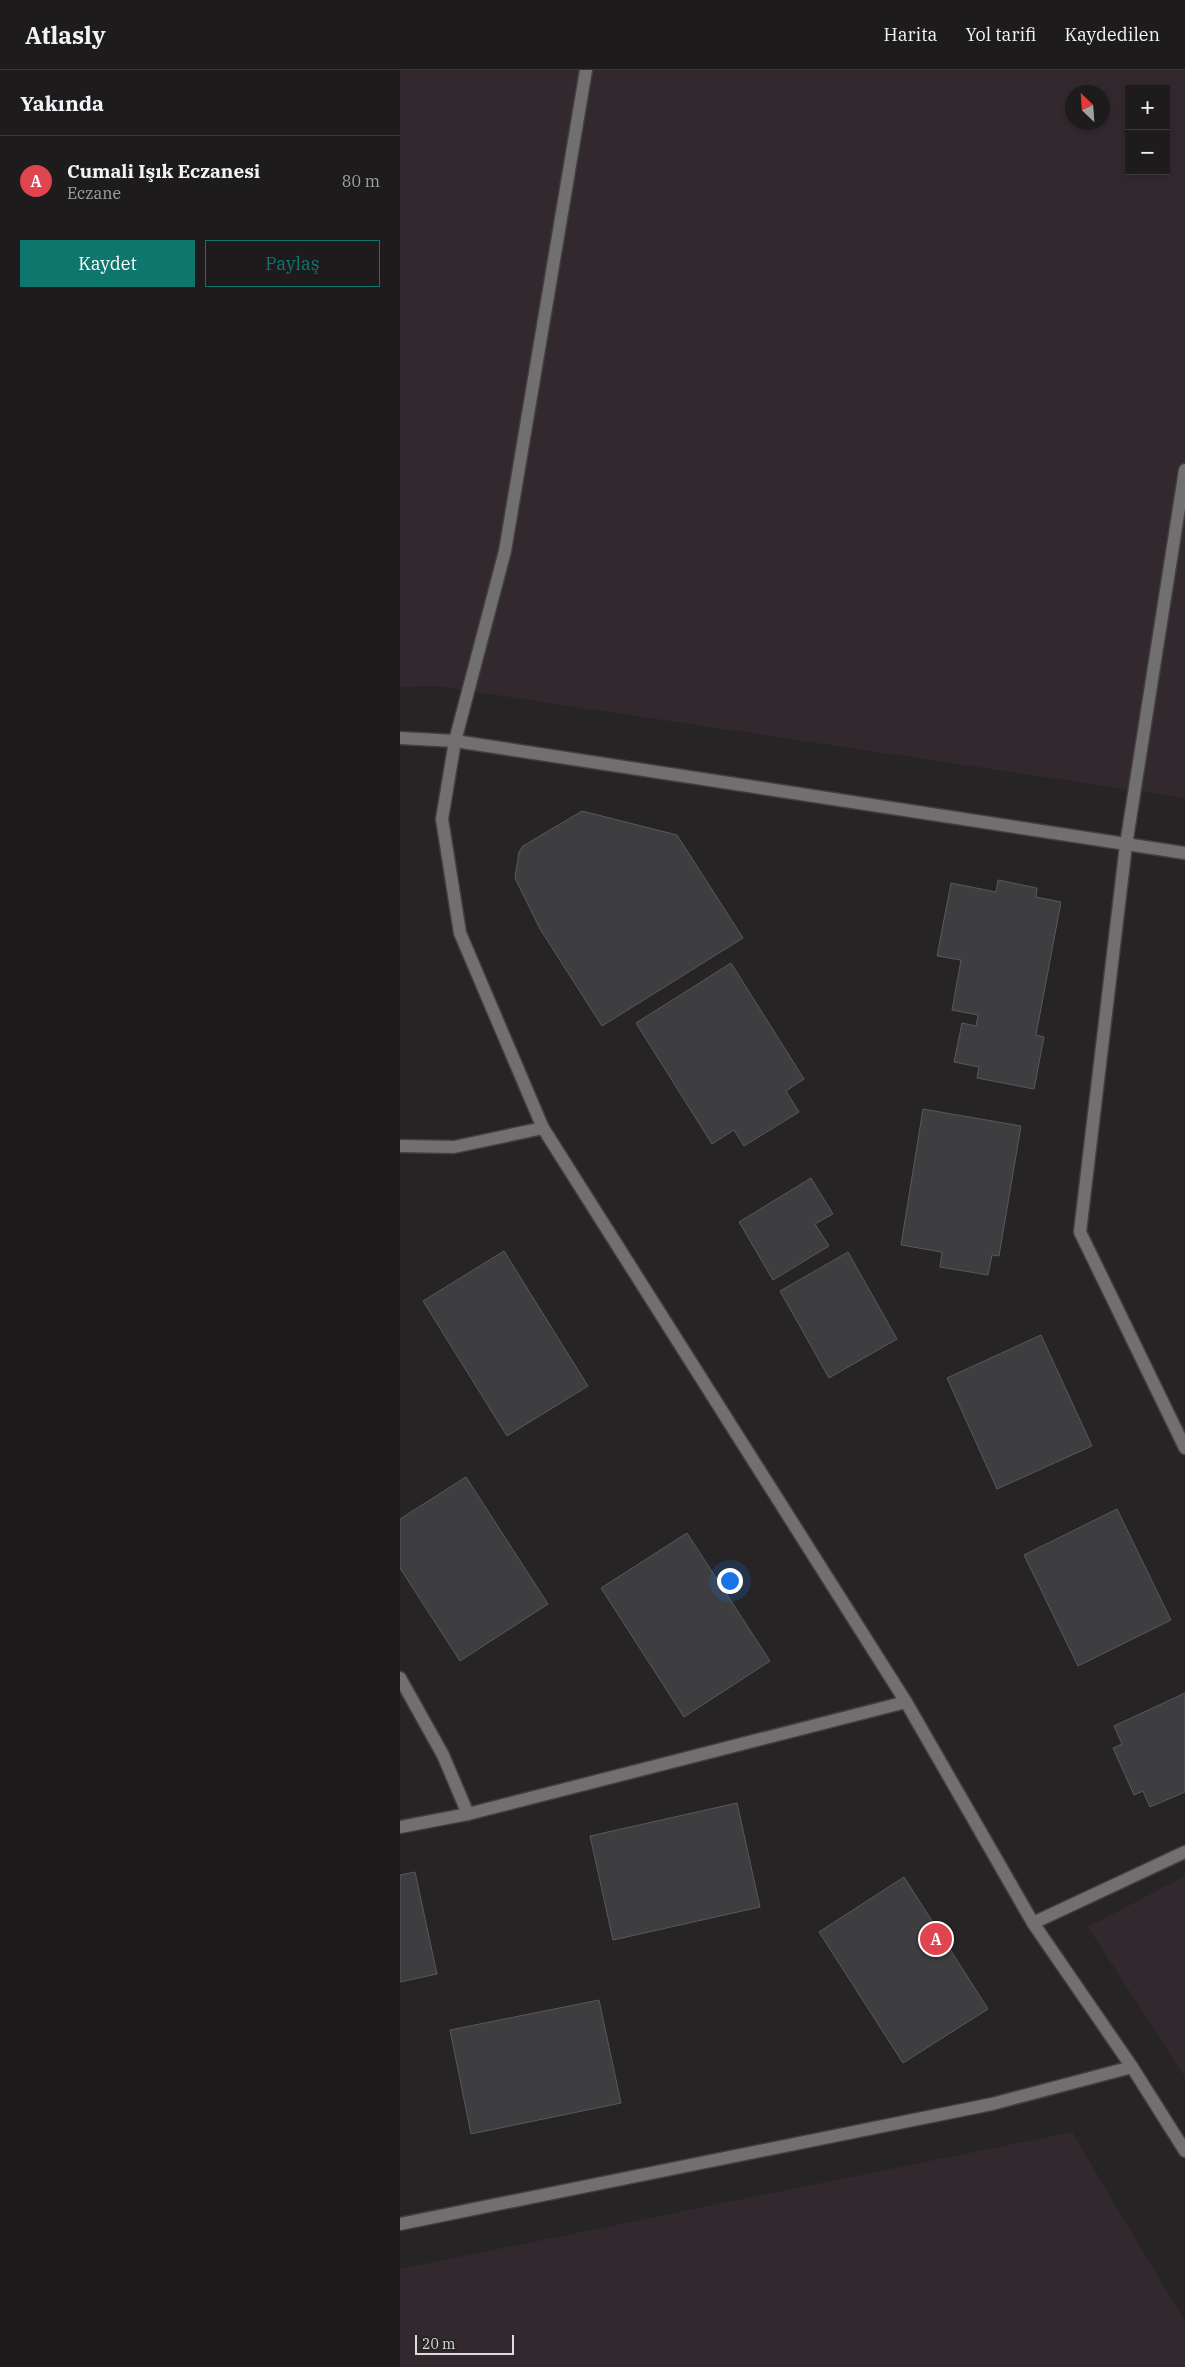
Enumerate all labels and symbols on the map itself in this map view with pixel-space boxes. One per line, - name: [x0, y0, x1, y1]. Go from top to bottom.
- north arrow: [1065, 85, 1110, 130]
- your location: [717, 1568, 743, 1594]
- pin: A: [920, 1920, 952, 1958]
- scale bar: [415, 2332, 514, 2355]

